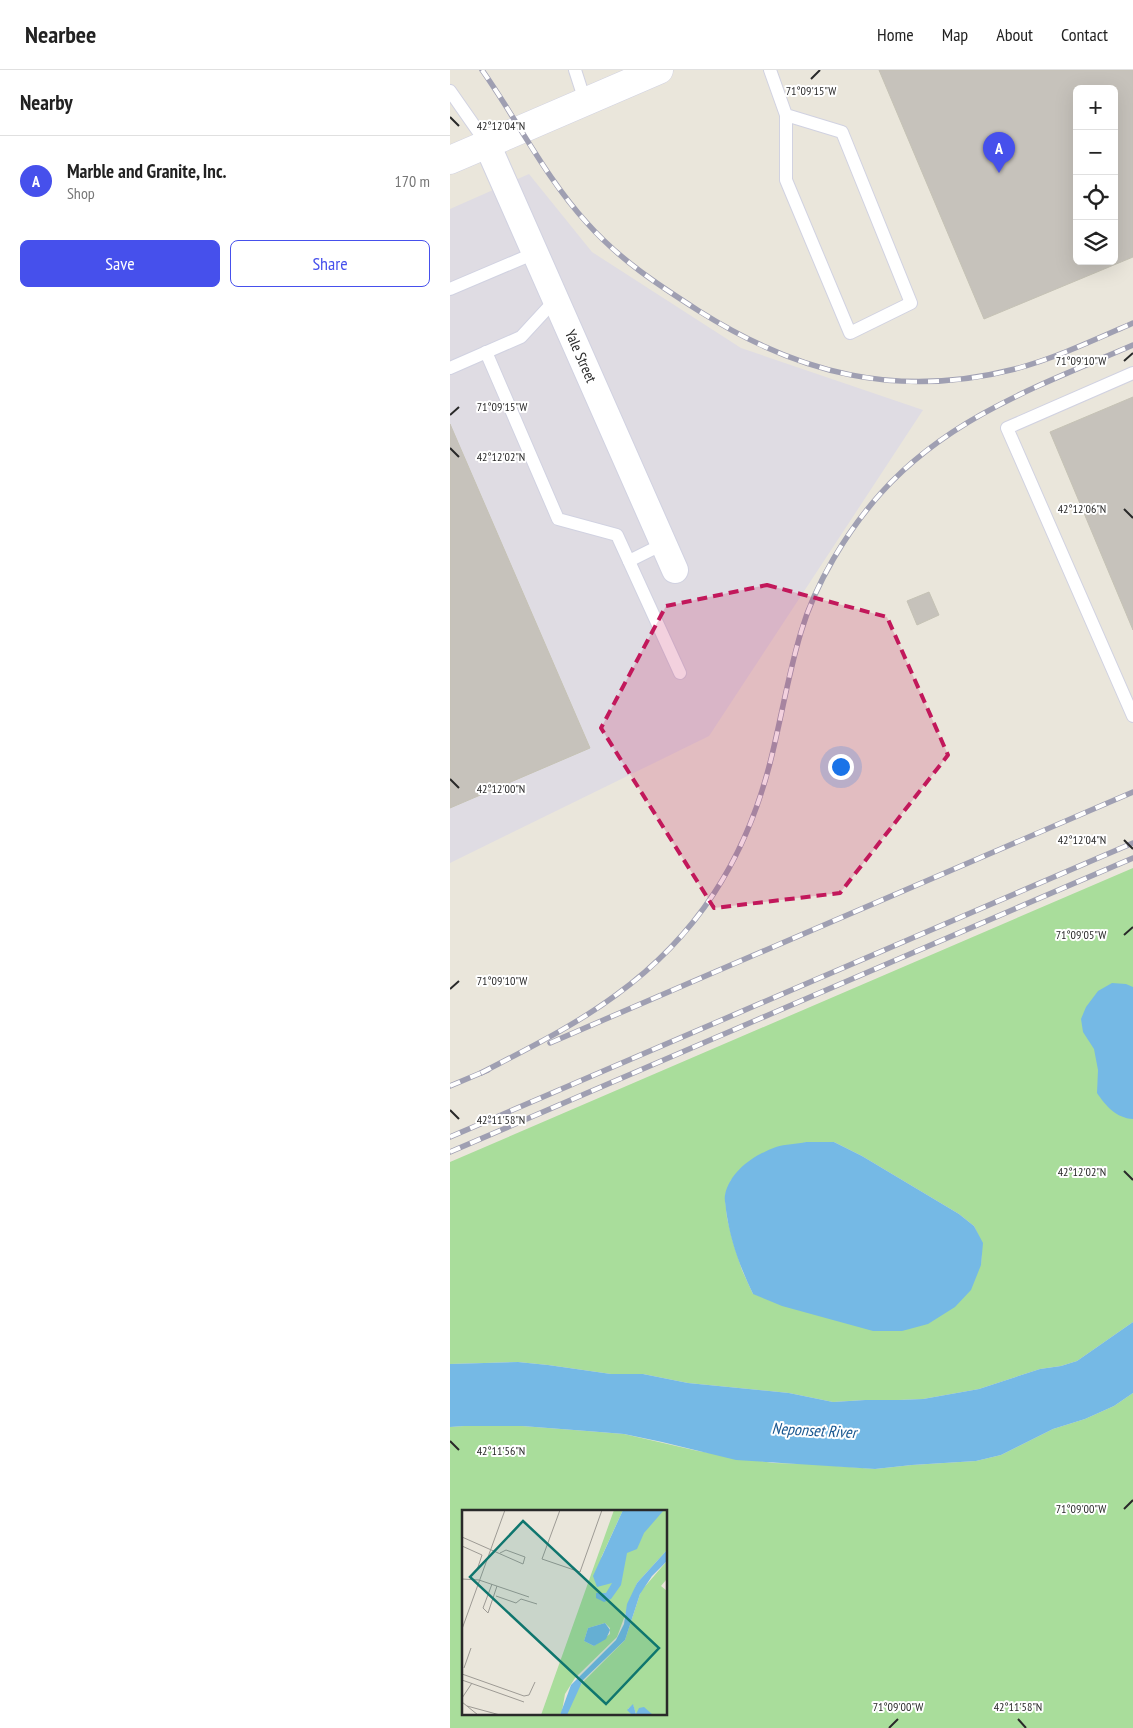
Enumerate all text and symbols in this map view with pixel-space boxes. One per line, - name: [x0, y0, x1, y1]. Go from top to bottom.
- text: Nearbee: [25, 19, 96, 50]
- text: Home: [877, 23, 914, 46]
- text: Map: [942, 23, 968, 46]
- text: About: [996, 23, 1033, 46]
- text: Contact: [1061, 23, 1108, 46]
- text: 71°09'15"W: [786, 83, 836, 98]
- map controls: [1073, 85, 1118, 265]
- button: +: [1073, 85, 1118, 130]
- text: Nearby: [20, 89, 73, 116]
- text: 42°12'04"N: [477, 118, 525, 133]
- button: −: [1073, 130, 1118, 175]
- pin: A: [983, 132, 1015, 173]
- text: Marble and Granite, Inc.: [67, 159, 227, 183]
- text: A: [32, 171, 40, 191]
- text: 170 m: [395, 171, 430, 191]
- button: locate: [1073, 175, 1118, 220]
- text: Shop: [67, 183, 95, 203]
- button: layers: [1073, 220, 1118, 265]
- button: Save: [20, 240, 220, 287]
- button: Share: [230, 240, 430, 287]
- street label: Yale Street: [561, 327, 601, 385]
- text: 71°09'10"W: [1056, 353, 1106, 368]
- text: 71°09'15"W: [477, 399, 527, 414]
- text: 42°12'02"N: [477, 449, 525, 464]
- text: 42°12'06"N: [1058, 501, 1106, 516]
- your location: [828, 754, 854, 780]
- text: 42°12'00"N: [477, 781, 525, 796]
- text: 42°12'04"N: [1058, 832, 1106, 847]
- text: 71°09'05"W: [1056, 927, 1106, 942]
- text: 71°09'10"W: [477, 973, 527, 988]
- text: 42°11'58"N: [477, 1112, 525, 1127]
- text: 42°12'02"N: [1058, 1164, 1106, 1179]
- water label: Neponset River: [771, 1418, 859, 1442]
- text: 42°11'56"N: [477, 1443, 525, 1458]
- text: 71°09'00"W: [1056, 1501, 1106, 1516]
- inset map: [462, 1510, 668, 1716]
- text: 71°09'00"W: [873, 1699, 923, 1714]
- text: 42°11'58"N: [994, 1699, 1042, 1714]

